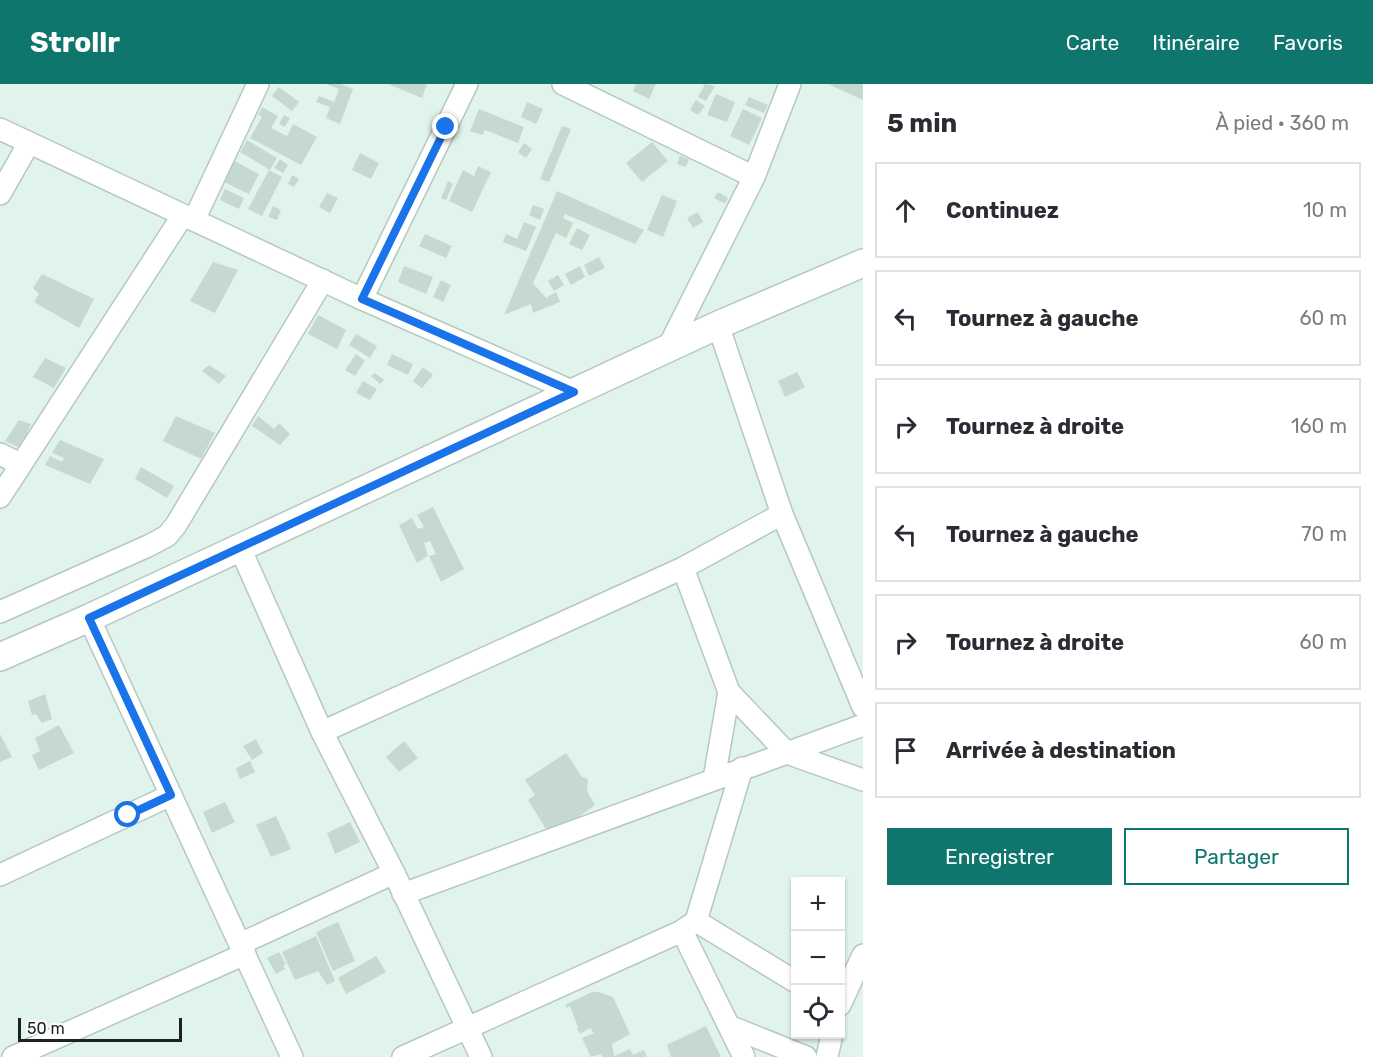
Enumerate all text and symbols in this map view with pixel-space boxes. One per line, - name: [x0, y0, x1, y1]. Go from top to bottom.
- text: Strollr: [30, 26, 120, 59]
- text: Carte: [1066, 30, 1119, 55]
- text: Itinéraire: [1152, 30, 1240, 55]
- text: Favoris: [1273, 30, 1343, 55]
- text: 5 min: [887, 108, 957, 139]
- text: À pied · 360 m: [1216, 111, 1349, 135]
- route end: [432, 113, 458, 139]
- icon: ahead: [889, 194, 922, 227]
- text: Continuez: [946, 197, 1059, 224]
- text: 10 m: [1303, 198, 1347, 222]
- icon: left: [889, 302, 922, 335]
- text: Tournez à gauche: [946, 305, 1139, 332]
- text: 60 m: [1300, 306, 1347, 330]
- icon: right: [889, 410, 922, 443]
- text: Tournez à droite: [946, 413, 1124, 440]
- text: 160 m: [1291, 414, 1347, 438]
- icon: left: [889, 518, 922, 551]
- text: Tournez à gauche: [946, 521, 1139, 548]
- text: 70 m: [1301, 522, 1347, 546]
- icon: right: [889, 626, 922, 659]
- text: Tournez à droite: [946, 629, 1124, 656]
- text: 60 m: [1300, 630, 1347, 654]
- icon: arrive: [889, 734, 922, 767]
- text: Arrivée à destination: [946, 737, 1176, 764]
- route start: [114, 801, 140, 827]
- button: Enregistrer: [887, 828, 1112, 885]
- button: Partager: [1124, 828, 1349, 885]
- map controls: [791, 877, 845, 1039]
- button: +: [791, 877, 845, 931]
- button: −: [791, 931, 845, 985]
- button: locate: [791, 985, 845, 1039]
- scale bar: [18, 1015, 182, 1042]
- text: 50 m: [27, 1019, 65, 1038]

